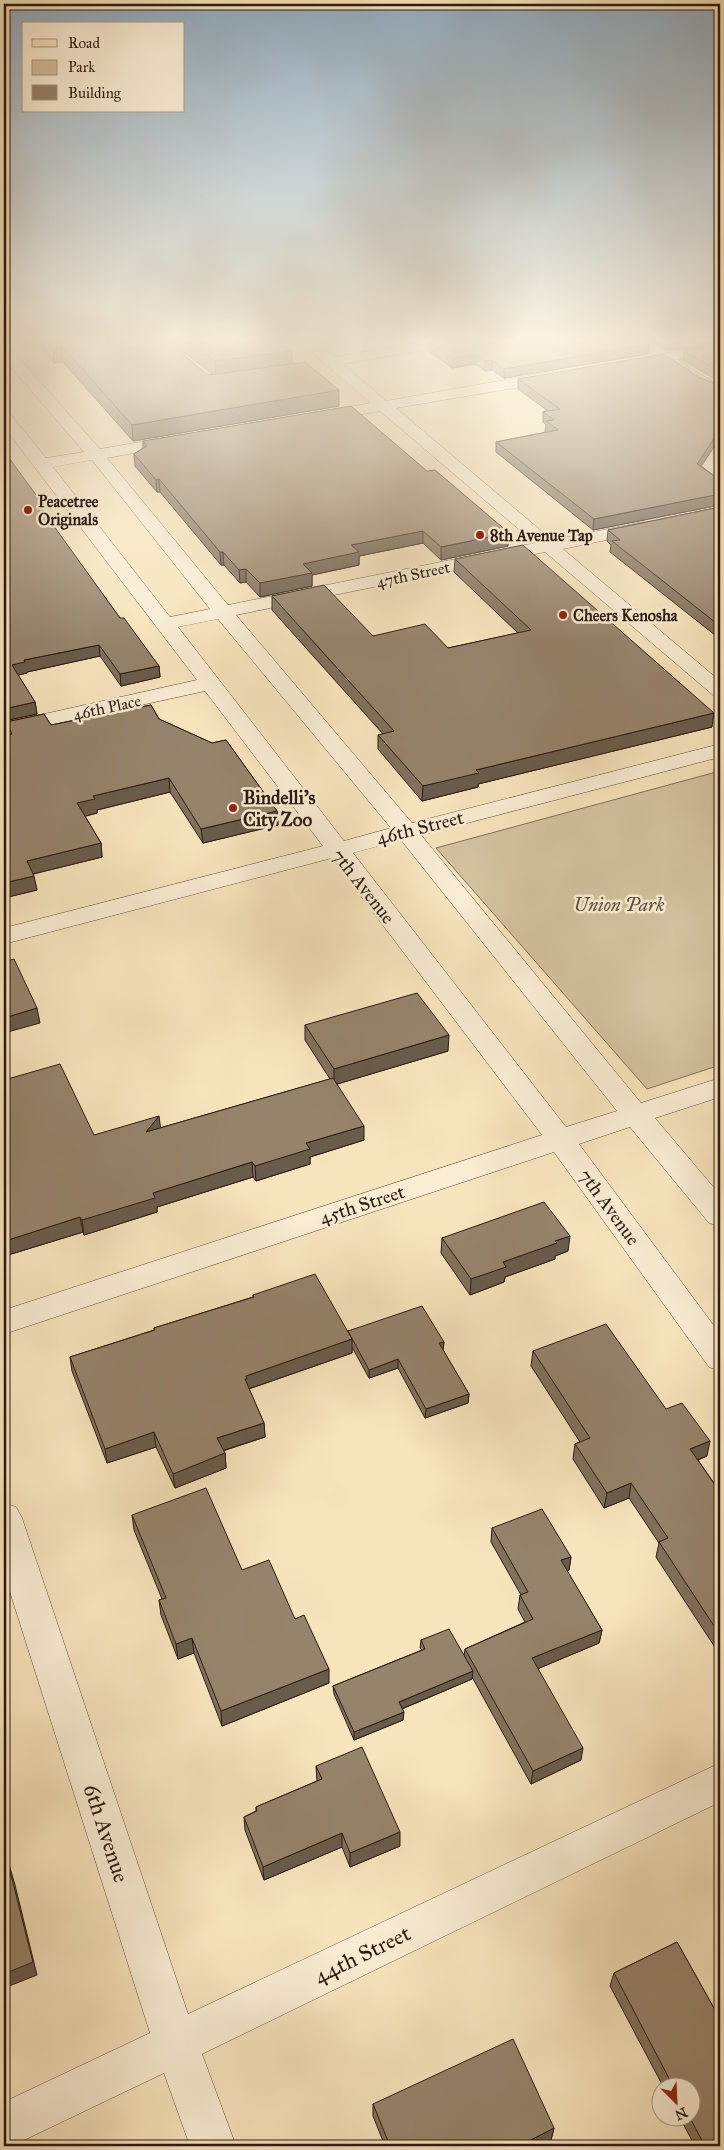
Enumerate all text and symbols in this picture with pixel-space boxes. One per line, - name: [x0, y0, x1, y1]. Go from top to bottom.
- legend: [22, 22, 185, 112]
- text: Road: [68, 34, 100, 52]
- text: Park: [68, 58, 95, 76]
- text: Building: [68, 84, 122, 102]
- place label: Peacetree Originals: [38, 492, 99, 530]
- marker: Peacetree Originals: [22, 504, 34, 516]
- place label: 8th Avenue Tap: [490, 526, 593, 546]
- marker: 8th Avenue Tap: [474, 529, 486, 541]
- street label: 47th Street: [375, 557, 452, 592]
- place label: Cheers Kenosha: [573, 606, 679, 625]
- marker: Cheers Kenosha: [557, 609, 569, 621]
- street label: 46th Place: [71, 691, 143, 724]
- place label: Bindelli's City Zoo: [243, 786, 316, 832]
- marker: Bindelli's City Zoo: [227, 802, 239, 814]
- street label: 46th Street: [374, 806, 466, 849]
- street label: 7th Avenue: [327, 844, 400, 928]
- park label: Union Park: [574, 893, 665, 916]
- street label: 7th Avenue: [574, 1165, 645, 1250]
- street label: 45th Street: [317, 1180, 408, 1229]
- street label: 6th Avenue: [78, 1780, 135, 1886]
- street label: 44th Street: [310, 1919, 415, 1989]
- north arrow: [652, 2078, 702, 2128]
- text: N: [672, 2103, 690, 2124]

